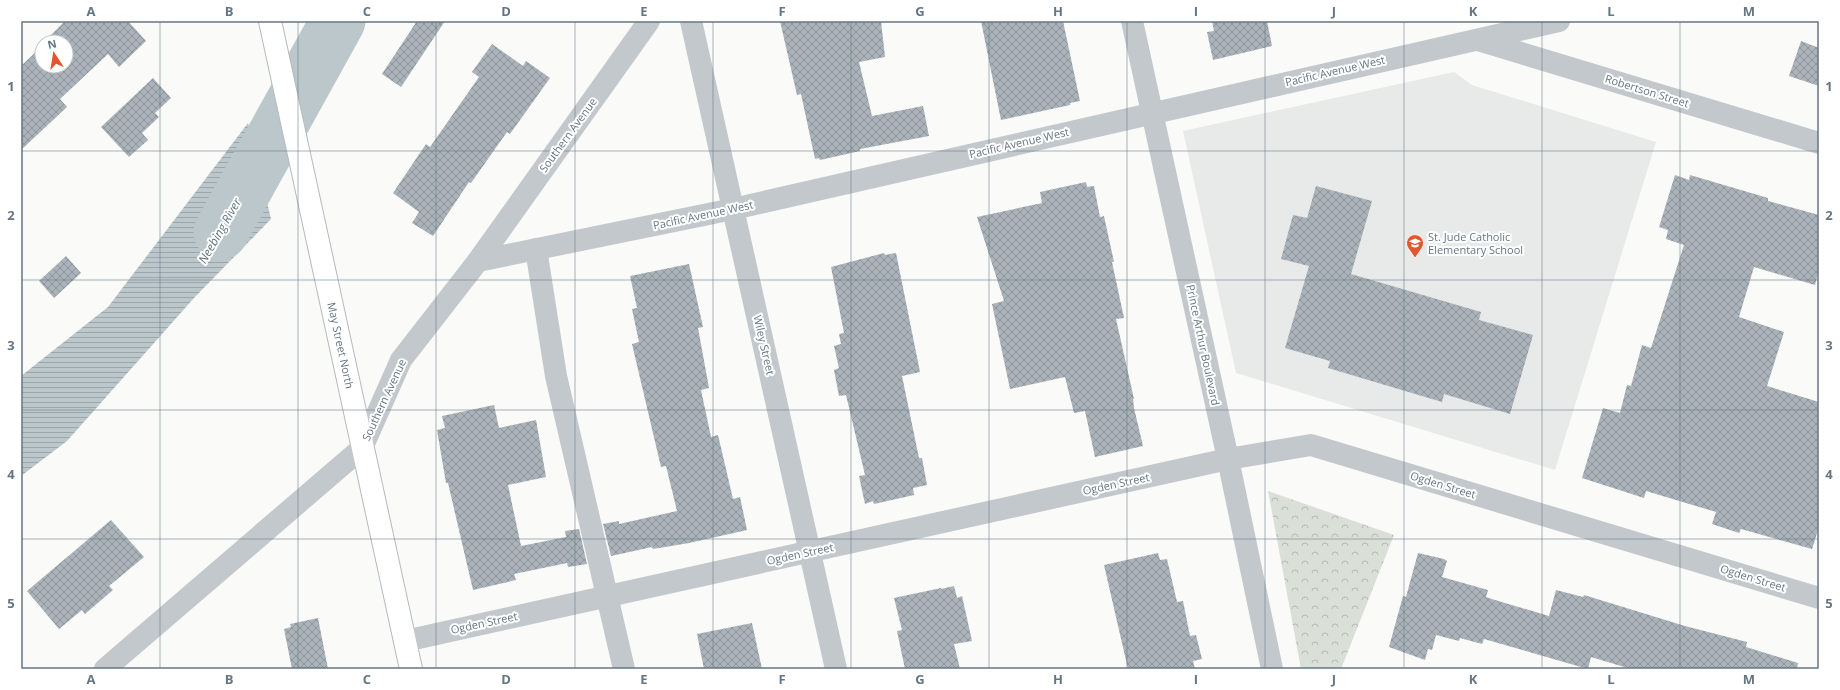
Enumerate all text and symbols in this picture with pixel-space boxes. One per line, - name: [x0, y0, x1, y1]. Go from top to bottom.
- text: A: [87, 2, 96, 20]
- text: B: [225, 2, 234, 20]
- text: C: [363, 2, 371, 20]
- text: D: [501, 2, 511, 20]
- text: E: [640, 2, 648, 20]
- text: F: [778, 2, 786, 20]
- text: G: [915, 2, 925, 20]
- text: H: [1053, 2, 1063, 20]
- text: I: [1194, 2, 1198, 20]
- text: J: [1331, 2, 1336, 20]
- text: K: [1469, 2, 1478, 20]
- text: L: [1607, 2, 1615, 20]
- text: M: [1743, 2, 1755, 20]
- north arrow: [34, 34, 74, 74]
- text: N: [46, 35, 58, 52]
- street label: Pacific Avenue West: [1283, 52, 1386, 89]
- street label: Robertson Street: [1603, 71, 1691, 110]
- text: 1: [7, 77, 15, 95]
- text: 1: [1825, 77, 1833, 95]
- street label: Southern Avenue: [535, 94, 600, 175]
- street label: Pacific Avenue West: [967, 124, 1070, 161]
- water label: Neebing River: [194, 194, 246, 267]
- street label: Pacific Avenue West: [651, 197, 754, 232]
- text: 2: [7, 206, 15, 224]
- text: 2: [1825, 206, 1833, 224]
- place label: St. Jude Catholic Elementary School: [1428, 229, 1523, 257]
- school or university icon: St. Jude Catholic Elementary School: [1405, 233, 1425, 258]
- street label: Prince Arthur Boulevard: [1183, 283, 1224, 407]
- street label: May Street North: [324, 301, 358, 390]
- street label: Wiley Street: [750, 313, 779, 376]
- text: 3: [7, 336, 15, 354]
- text: 3: [1825, 336, 1833, 354]
- street label: Southern Avenue: [358, 356, 409, 443]
- text: 4: [7, 465, 15, 483]
- text: 4: [1825, 465, 1833, 483]
- street label: Ogden Street: [1409, 467, 1478, 502]
- street label: Ogden Street: [1081, 469, 1151, 498]
- street label: Ogden Street: [765, 539, 835, 568]
- street label: Ogden Street: [1719, 560, 1788, 595]
- text: 5: [7, 594, 15, 612]
- text: 5: [1825, 594, 1833, 612]
- street label: Ogden Street: [449, 608, 519, 637]
- text: A: [87, 670, 96, 688]
- text: B: [225, 670, 234, 688]
- text: C: [363, 670, 371, 688]
- text: D: [501, 670, 511, 688]
- text: E: [640, 670, 648, 688]
- text: F: [778, 670, 786, 688]
- text: G: [915, 670, 925, 688]
- text: H: [1053, 670, 1063, 688]
- text: I: [1194, 670, 1198, 688]
- text: J: [1331, 670, 1336, 688]
- text: K: [1469, 670, 1478, 688]
- text: L: [1607, 670, 1615, 688]
- text: M: [1743, 670, 1755, 688]

